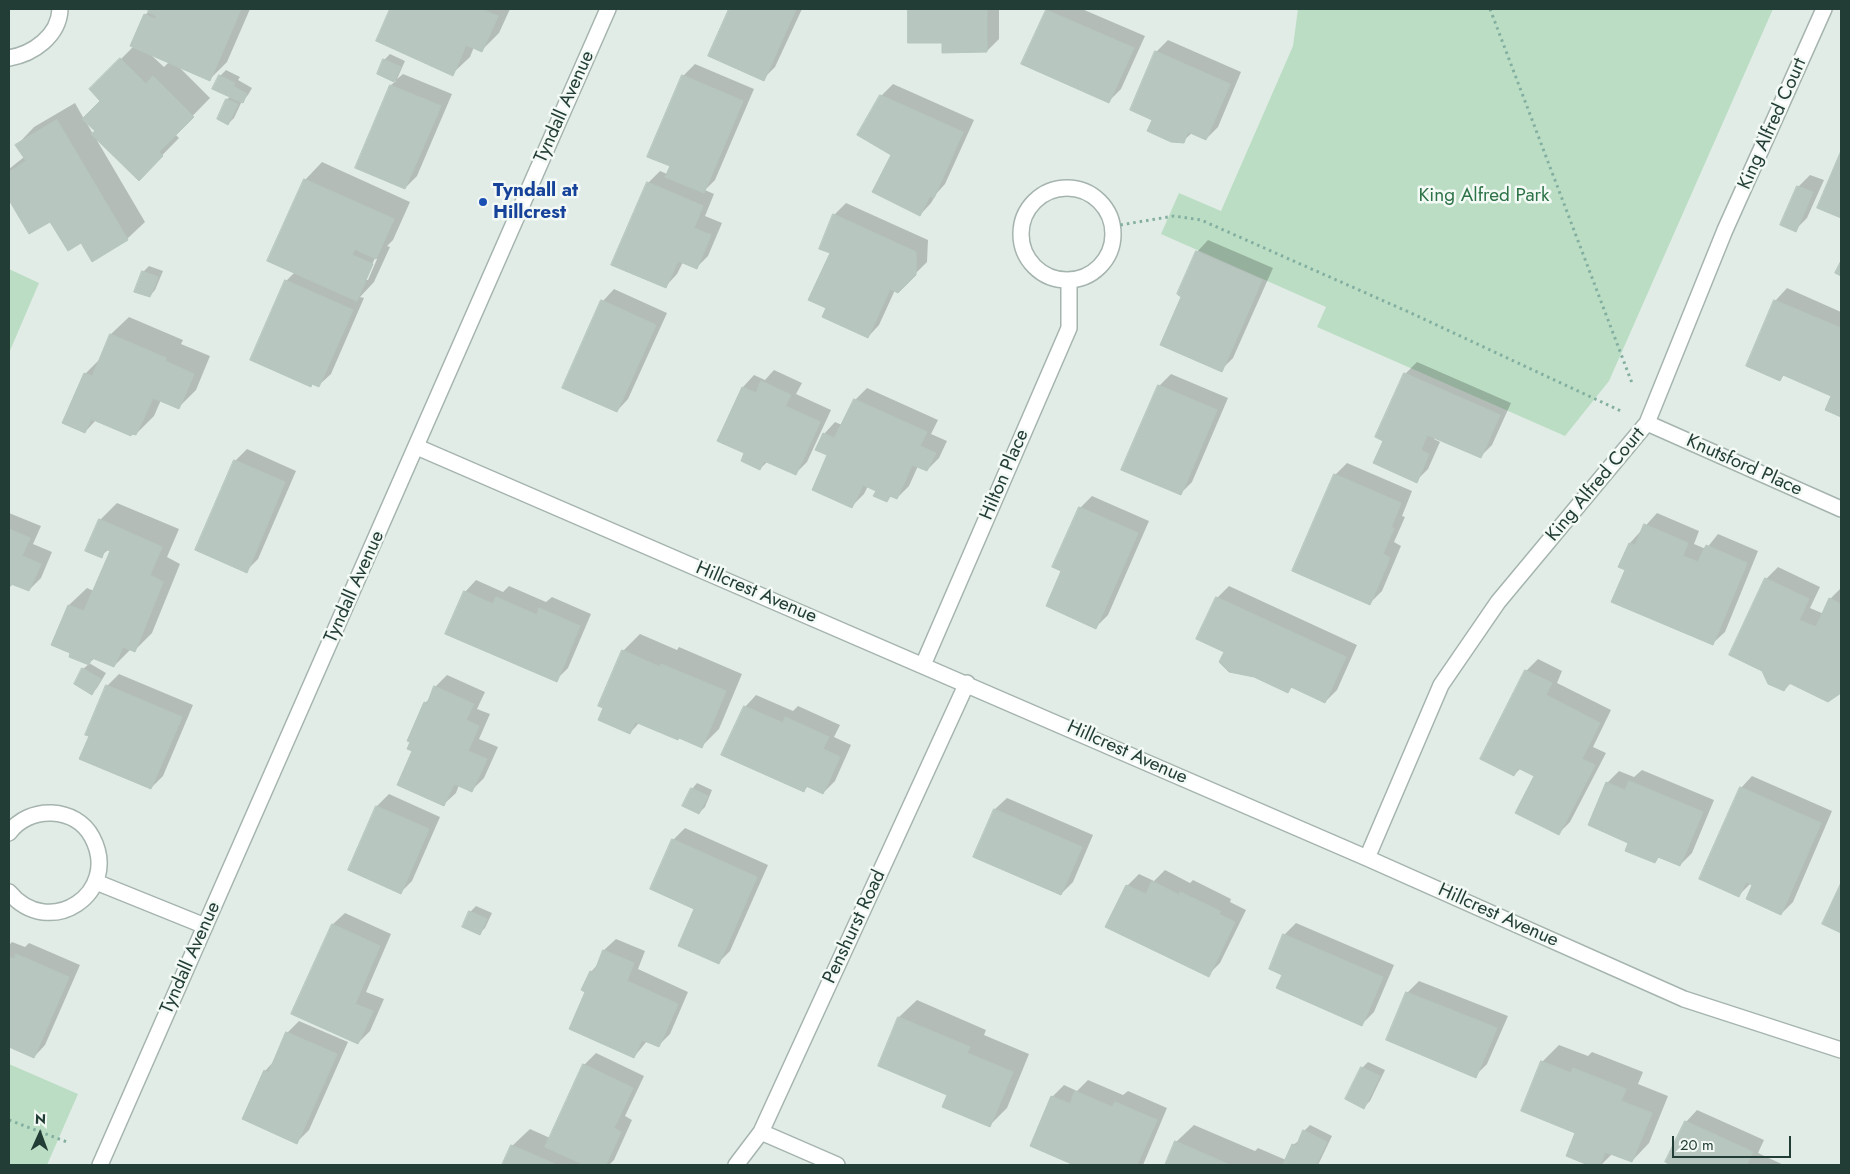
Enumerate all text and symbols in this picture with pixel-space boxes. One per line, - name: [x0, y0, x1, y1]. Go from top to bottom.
- street label: Tyndall Avenue: [530, 47, 600, 167]
- street label: King Alfred Court: [1734, 55, 1812, 193]
- place label: Tyndall at Hillcrest: [493, 180, 578, 224]
- park label: King Alfred Park: [1419, 185, 1549, 207]
- marker: Tyndall at Hillcrest: [477, 196, 489, 208]
- street label: King Alfred Court: [1542, 423, 1650, 547]
- street label: Hilton Place: [976, 426, 1034, 524]
- street label: Knutsford Place: [1682, 430, 1806, 502]
- street label: Tyndall Avenue: [320, 527, 390, 647]
- street label: Hillcrest Avenue: [692, 557, 820, 629]
- street label: Hillcrest Avenue: [1063, 716, 1191, 790]
- street label: Penshurst Road: [819, 867, 891, 987]
- street label: Hillcrest Avenue: [1434, 879, 1562, 953]
- street label: Tyndall Avenue: [156, 898, 226, 1018]
- north arrow: [15, 1109, 65, 1159]
- text: N: [35, 1109, 46, 1129]
- scale bar: [1675, 1126, 1794, 1158]
- text: 20 m: [1680, 1134, 1714, 1156]

